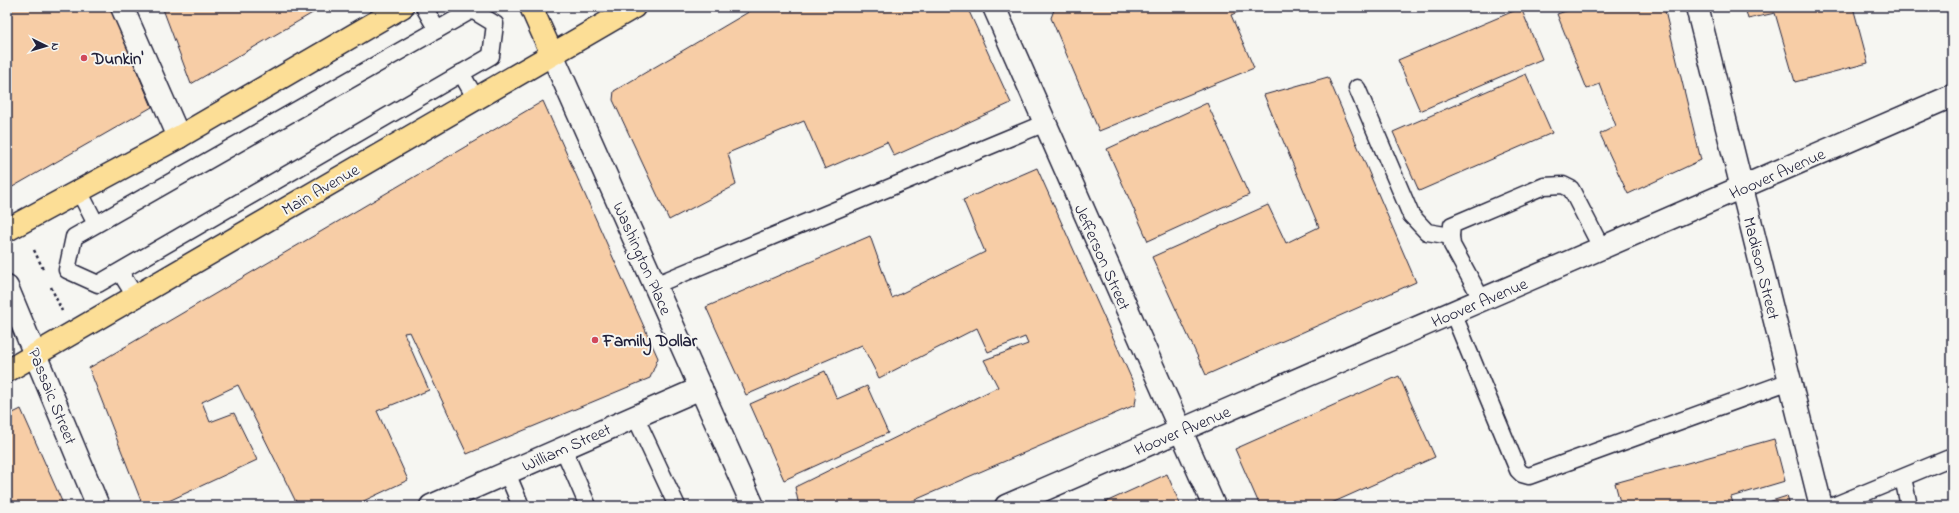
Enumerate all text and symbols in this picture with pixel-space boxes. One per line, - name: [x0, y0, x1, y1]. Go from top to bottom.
- north arrow: [26, 26, 66, 66]
- text: N: [47, 42, 63, 51]
- place label: Dunkin': [91, 47, 143, 72]
- marker: Dunkin': [79, 53, 89, 63]
- street label: Hoover Avenue: [1726, 142, 1830, 207]
- street label: Main Avenue: [277, 158, 365, 223]
- street label: Washington Place: [604, 198, 678, 320]
- street label: Jefferson Street: [1067, 200, 1136, 315]
- street label: Madison Street: [1736, 214, 1785, 323]
- street label: Hoover Avenue: [1427, 272, 1532, 335]
- place label: Family Dollar: [602, 329, 698, 356]
- marker: Family Dollar: [590, 335, 600, 345]
- street label: Passaic Street: [21, 345, 82, 449]
- street label: Hoover Avenue: [1130, 400, 1235, 463]
- street label: William Street: [518, 417, 615, 479]

